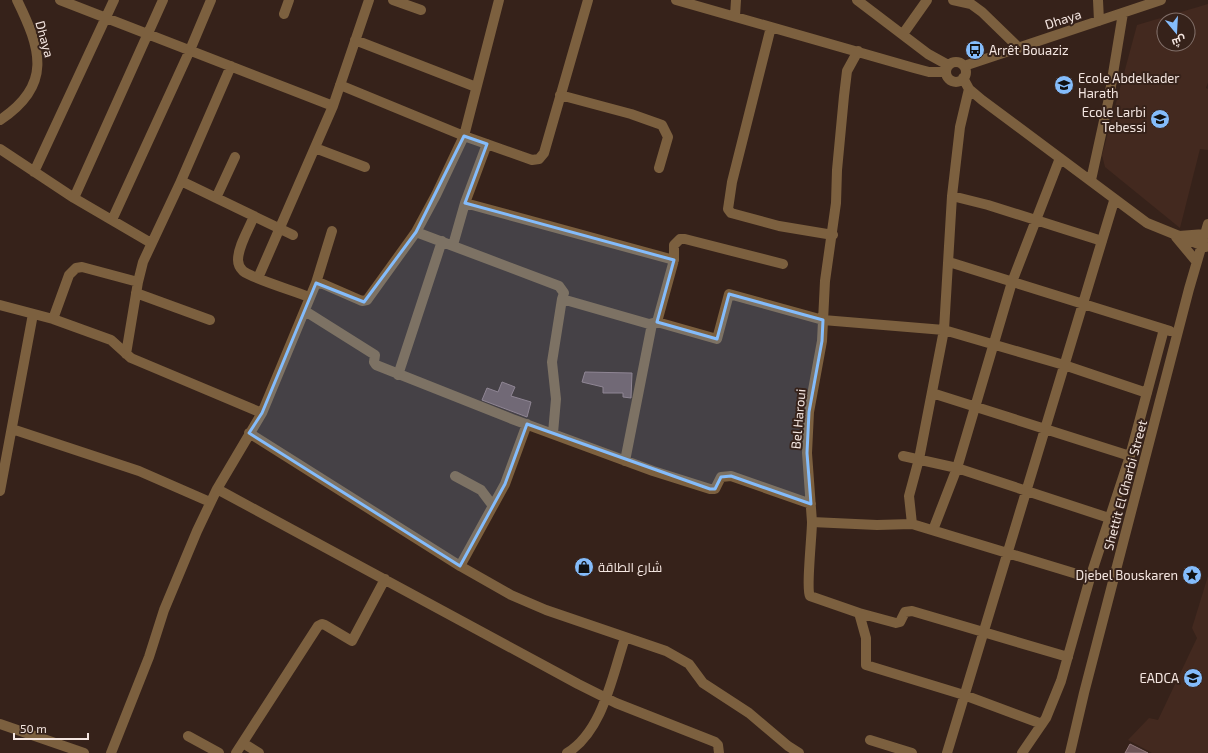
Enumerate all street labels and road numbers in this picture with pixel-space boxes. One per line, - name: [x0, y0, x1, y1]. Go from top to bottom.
- street label: Dhaya: [1043, 6, 1083, 32]
- street label: Dhaya: [32, 19, 58, 59]
- street label: Bel Haroui: [787, 388, 809, 450]
- street label: Shettit El Gharbi Street: [1100, 418, 1150, 552]

